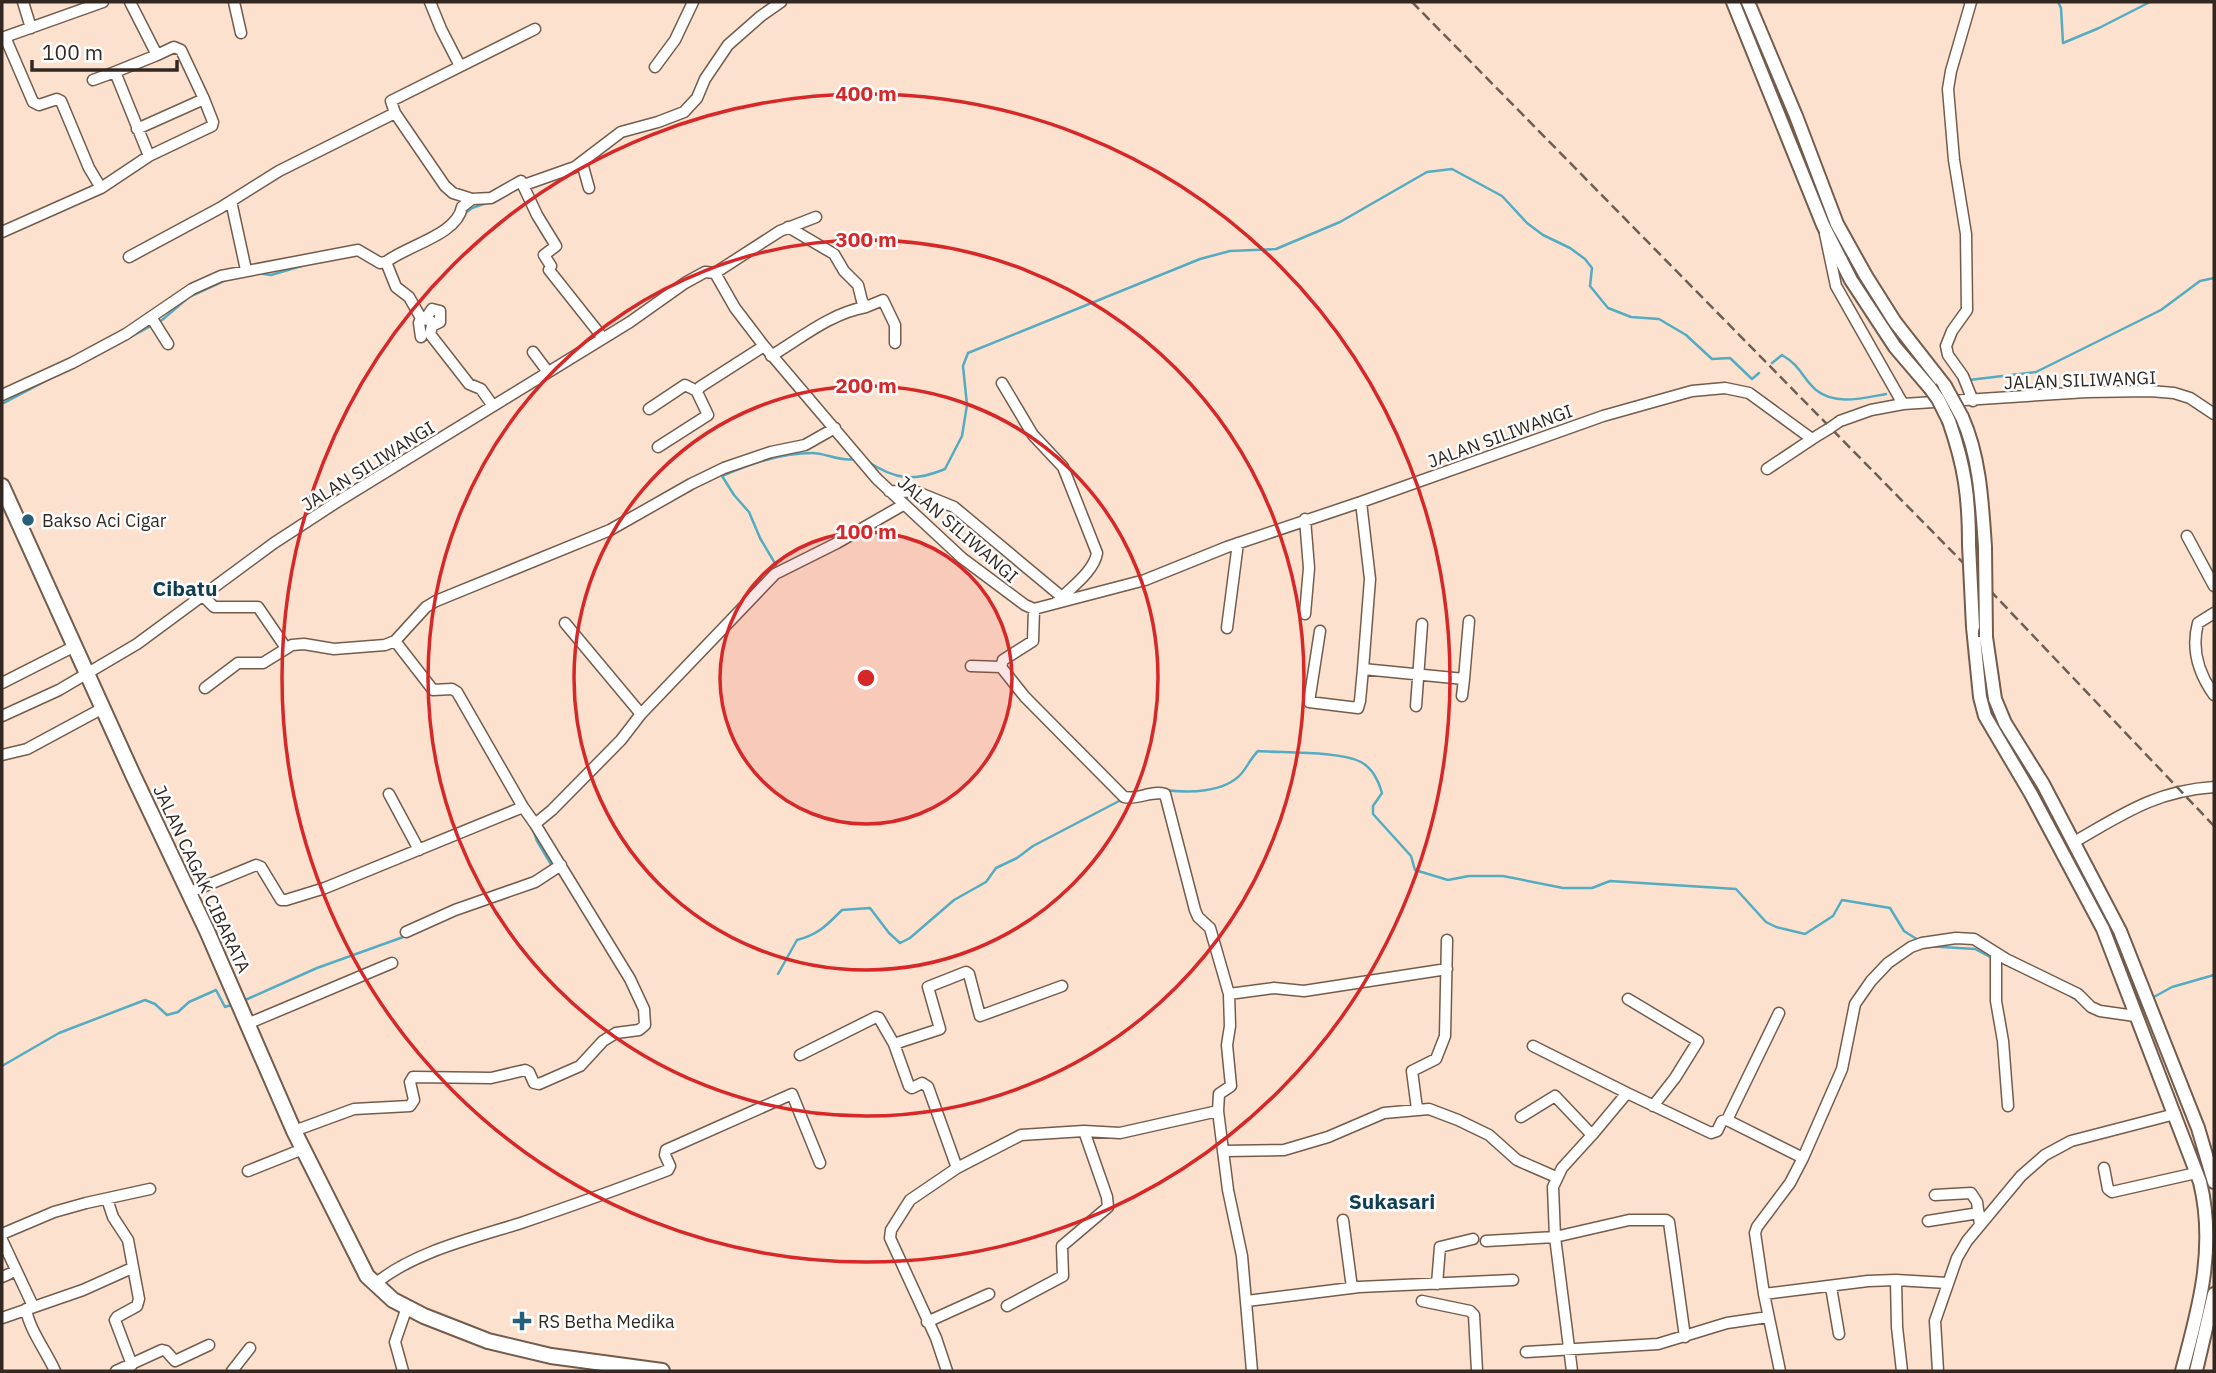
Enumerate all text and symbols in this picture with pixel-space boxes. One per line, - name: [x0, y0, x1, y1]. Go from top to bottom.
- scale bar: [32, 28, 177, 72]
- text: 100 m: [42, 38, 103, 66]
- text: 400 m: [835, 79, 897, 107]
- text: 300 m: [835, 225, 897, 253]
- street label: JALAN SILIWANGI: [2003, 366, 2157, 394]
- text: 200 m: [835, 371, 897, 399]
- street label: JALAN SILIWANGI: [1425, 399, 1575, 473]
- street label: JALAN SILIWANGI: [297, 416, 439, 516]
- street label: JALAN SILIWANGI: [893, 470, 1023, 588]
- place label: Bakso Aci Cigar: [42, 509, 167, 532]
- marker: Bakso Aci Cigar: [20, 512, 36, 528]
- text: 100 m: [835, 517, 897, 545]
- district label: Cibatu: [153, 574, 217, 602]
- centre of rings: [854, 666, 878, 690]
- street label: JALAN CAGAK CIBARATA: [148, 781, 256, 977]
- district label: Sukasari: [1349, 1187, 1435, 1215]
- place label: RS Betha Medika: [538, 1310, 675, 1333]
- marker: RS Betha Medika: [512, 1311, 532, 1331]

